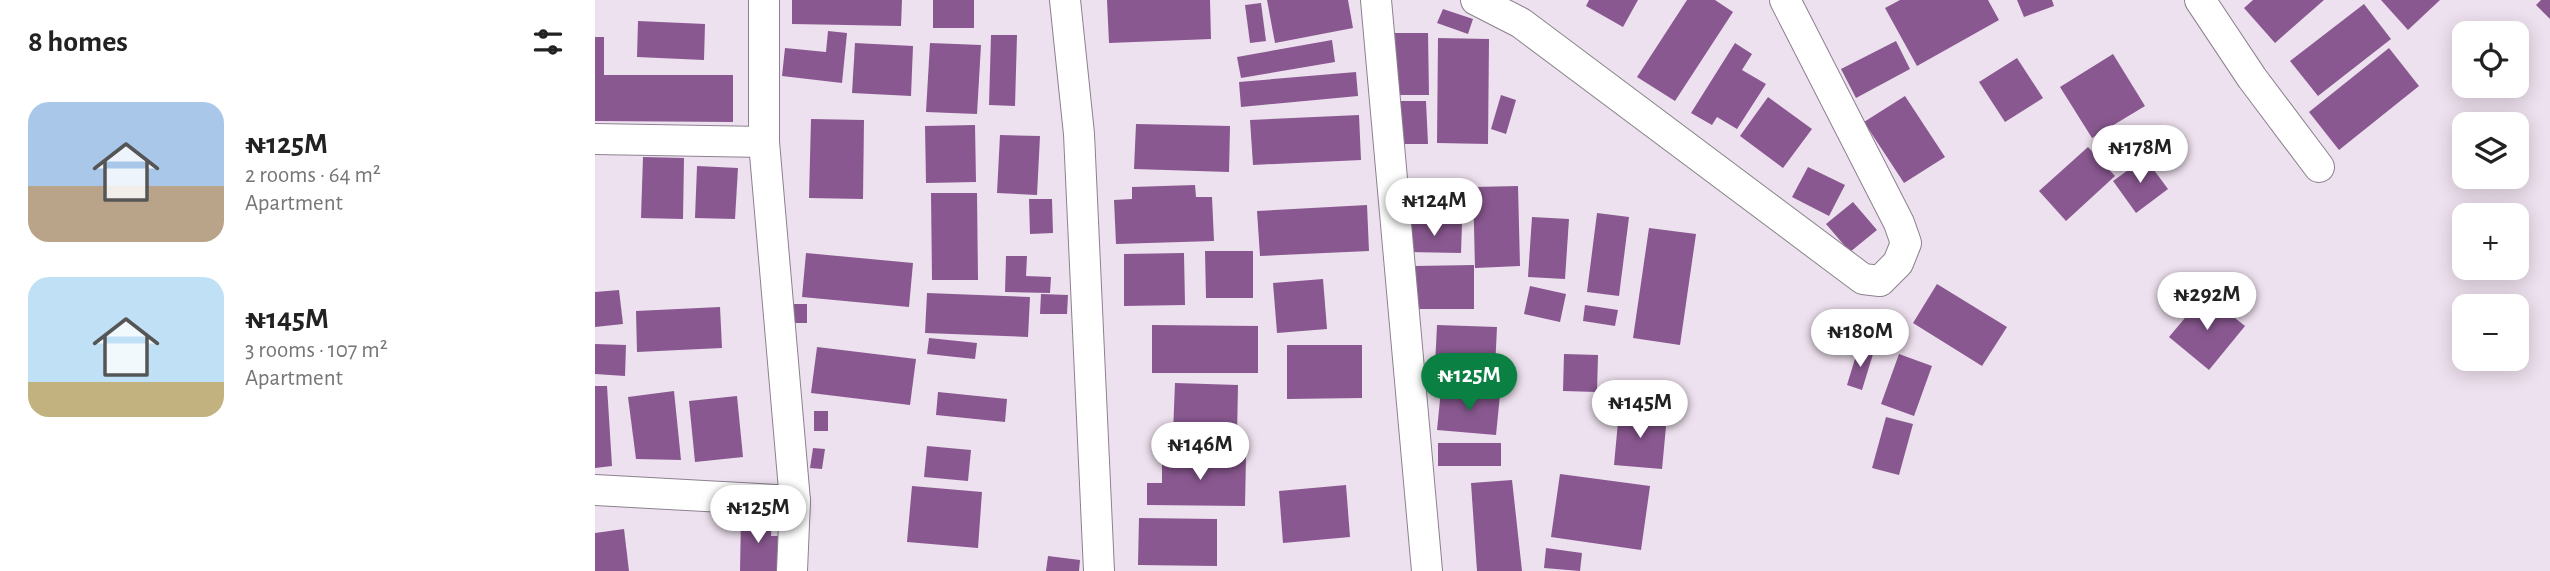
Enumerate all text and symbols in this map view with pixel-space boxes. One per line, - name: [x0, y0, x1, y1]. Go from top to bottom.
- map controls: [2452, 21, 2529, 371]
- button: locate: [2452, 21, 2529, 98]
- icon: filters: [529, 23, 567, 61]
- text: 8 homes: [28, 27, 128, 57]
- button: layers: [2452, 112, 2529, 189]
- pin: ₦178M: [2091, 125, 2189, 185]
- text: ₦125M: [245, 129, 328, 159]
- icon: home: [84, 130, 168, 214]
- text: ₦178M: [2108, 136, 2172, 159]
- text: 2 rooms · 64 m²: [245, 164, 381, 187]
- pin: ₦124M: [1385, 178, 1483, 238]
- text: ₦124M: [1401, 189, 1467, 212]
- text: Apartment: [245, 192, 343, 215]
- button: +: [2452, 203, 2529, 280]
- pin: ₦292M: [2158, 272, 2256, 332]
- text: ₦292M: [2173, 283, 2241, 306]
- button: −: [2452, 294, 2529, 371]
- text: ₦145M: [245, 304, 329, 334]
- icon: home: [84, 305, 168, 389]
- pin: ₦180M: [1811, 310, 1909, 369]
- text: ₦180M: [1827, 320, 1893, 343]
- text: 3 rooms · 107 m²: [245, 339, 388, 362]
- pin: ₦125M: [1420, 354, 1518, 413]
- text: ₦125M: [1437, 364, 1501, 387]
- text: Apartment: [245, 367, 343, 390]
- pin: ₦145M: [1591, 380, 1689, 440]
- text: ₦145M: [1608, 391, 1672, 414]
- pin: ₦146M: [1151, 422, 1249, 482]
- text: ₦146M: [1167, 433, 1233, 456]
- pin: ₦125M: [709, 486, 807, 545]
- text: ₦125M: [726, 496, 790, 519]

